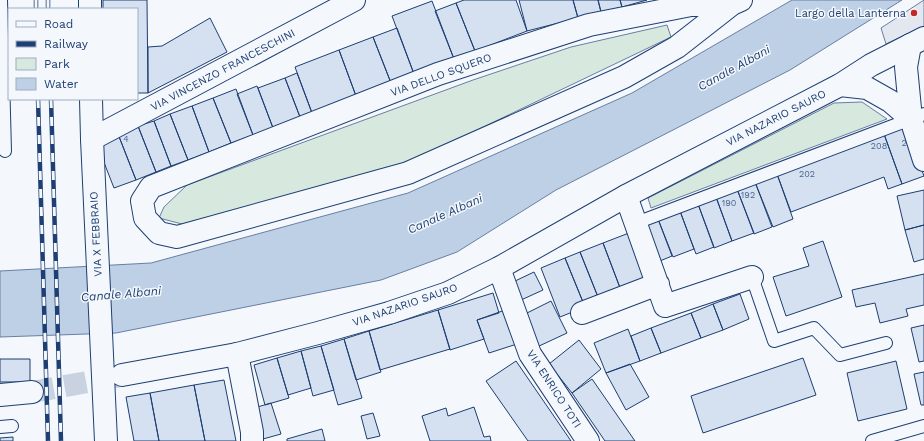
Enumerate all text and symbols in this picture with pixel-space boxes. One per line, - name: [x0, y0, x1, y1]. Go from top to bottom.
- place label: Largo della Lanterna: [795, 7, 906, 20]
- legend: [8, 8, 138, 100]
- marker: Largo della Lanterna: [909, 8, 919, 18]
- text: Road: [44, 17, 73, 31]
- street label: VIA VINCENZO FRANCESCHINI: [149, 26, 297, 114]
- text: Railway: [44, 37, 89, 51]
- water label: Canale Albani: [695, 42, 773, 94]
- street label: VIA DELLO SQUERO: [389, 51, 493, 99]
- text: Park: [44, 57, 70, 71]
- text: Water: [44, 77, 79, 91]
- street label: VIA NAZARIO SAURO: [724, 87, 828, 149]
- house number: 4: [123, 134, 129, 144]
- house number: 2: [901, 138, 907, 148]
- house number: 208: [871, 141, 887, 151]
- house number: 202: [799, 169, 815, 179]
- house number: 192: [741, 190, 755, 200]
- street label: VIA X FEBBRAIO: [87, 191, 105, 277]
- water label: Canale Albani: [405, 191, 485, 237]
- house number: 190: [722, 198, 737, 208]
- street label: VIA NAZARIO SAURO: [351, 281, 459, 329]
- water label: Canale Albani: [80, 283, 163, 304]
- street label: VIA ENRICO TOTI: [524, 348, 584, 430]

